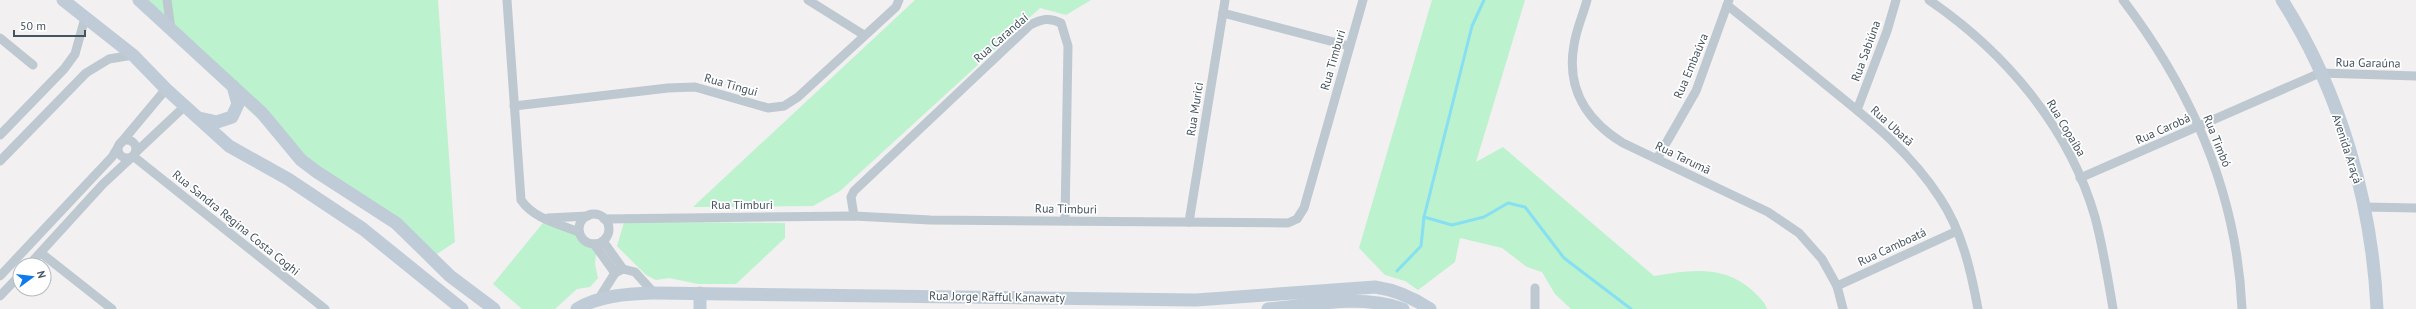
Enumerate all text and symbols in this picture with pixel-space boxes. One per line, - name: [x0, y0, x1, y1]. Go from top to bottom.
- street label: Rua Carandaí: [970, 10, 1031, 65]
- scale bar: [14, 12, 85, 38]
- text: 50 m: [20, 18, 46, 33]
- street label: Rua Sabiúna: [1848, 18, 1883, 83]
- street label: Rua Timburi: [1317, 28, 1348, 92]
- street label: Rua Embaúva: [1670, 31, 1711, 101]
- street label: Rua Garaúna: [2335, 54, 2401, 71]
- street label: Rua Tingui: [703, 70, 760, 99]
- street label: Rua Murici: [1183, 81, 1206, 137]
- street label: Rua Copaíba: [2044, 97, 2089, 159]
- street label: Rua Ubatã: [1868, 102, 1917, 149]
- street label: Rua Carobá: [2133, 110, 2192, 147]
- street label: Avenida Araçá: [2329, 112, 2366, 185]
- street label: Rua Timbó: [2200, 113, 2235, 169]
- street label: Rua Tarumã: [1653, 138, 1713, 177]
- street label: Rua Sandra Regina Costa Coghi: [170, 167, 303, 279]
- street label: Rua Timburi: [711, 197, 773, 212]
- street label: Rua Timburi: [1035, 200, 1097, 217]
- street label: Rua Camboatá: [1855, 224, 1928, 269]
- north arrow: [12, 257, 52, 297]
- text: N: [34, 269, 49, 280]
- street label: Rua Jorge Rafful Kanawaty: [929, 288, 1066, 305]

